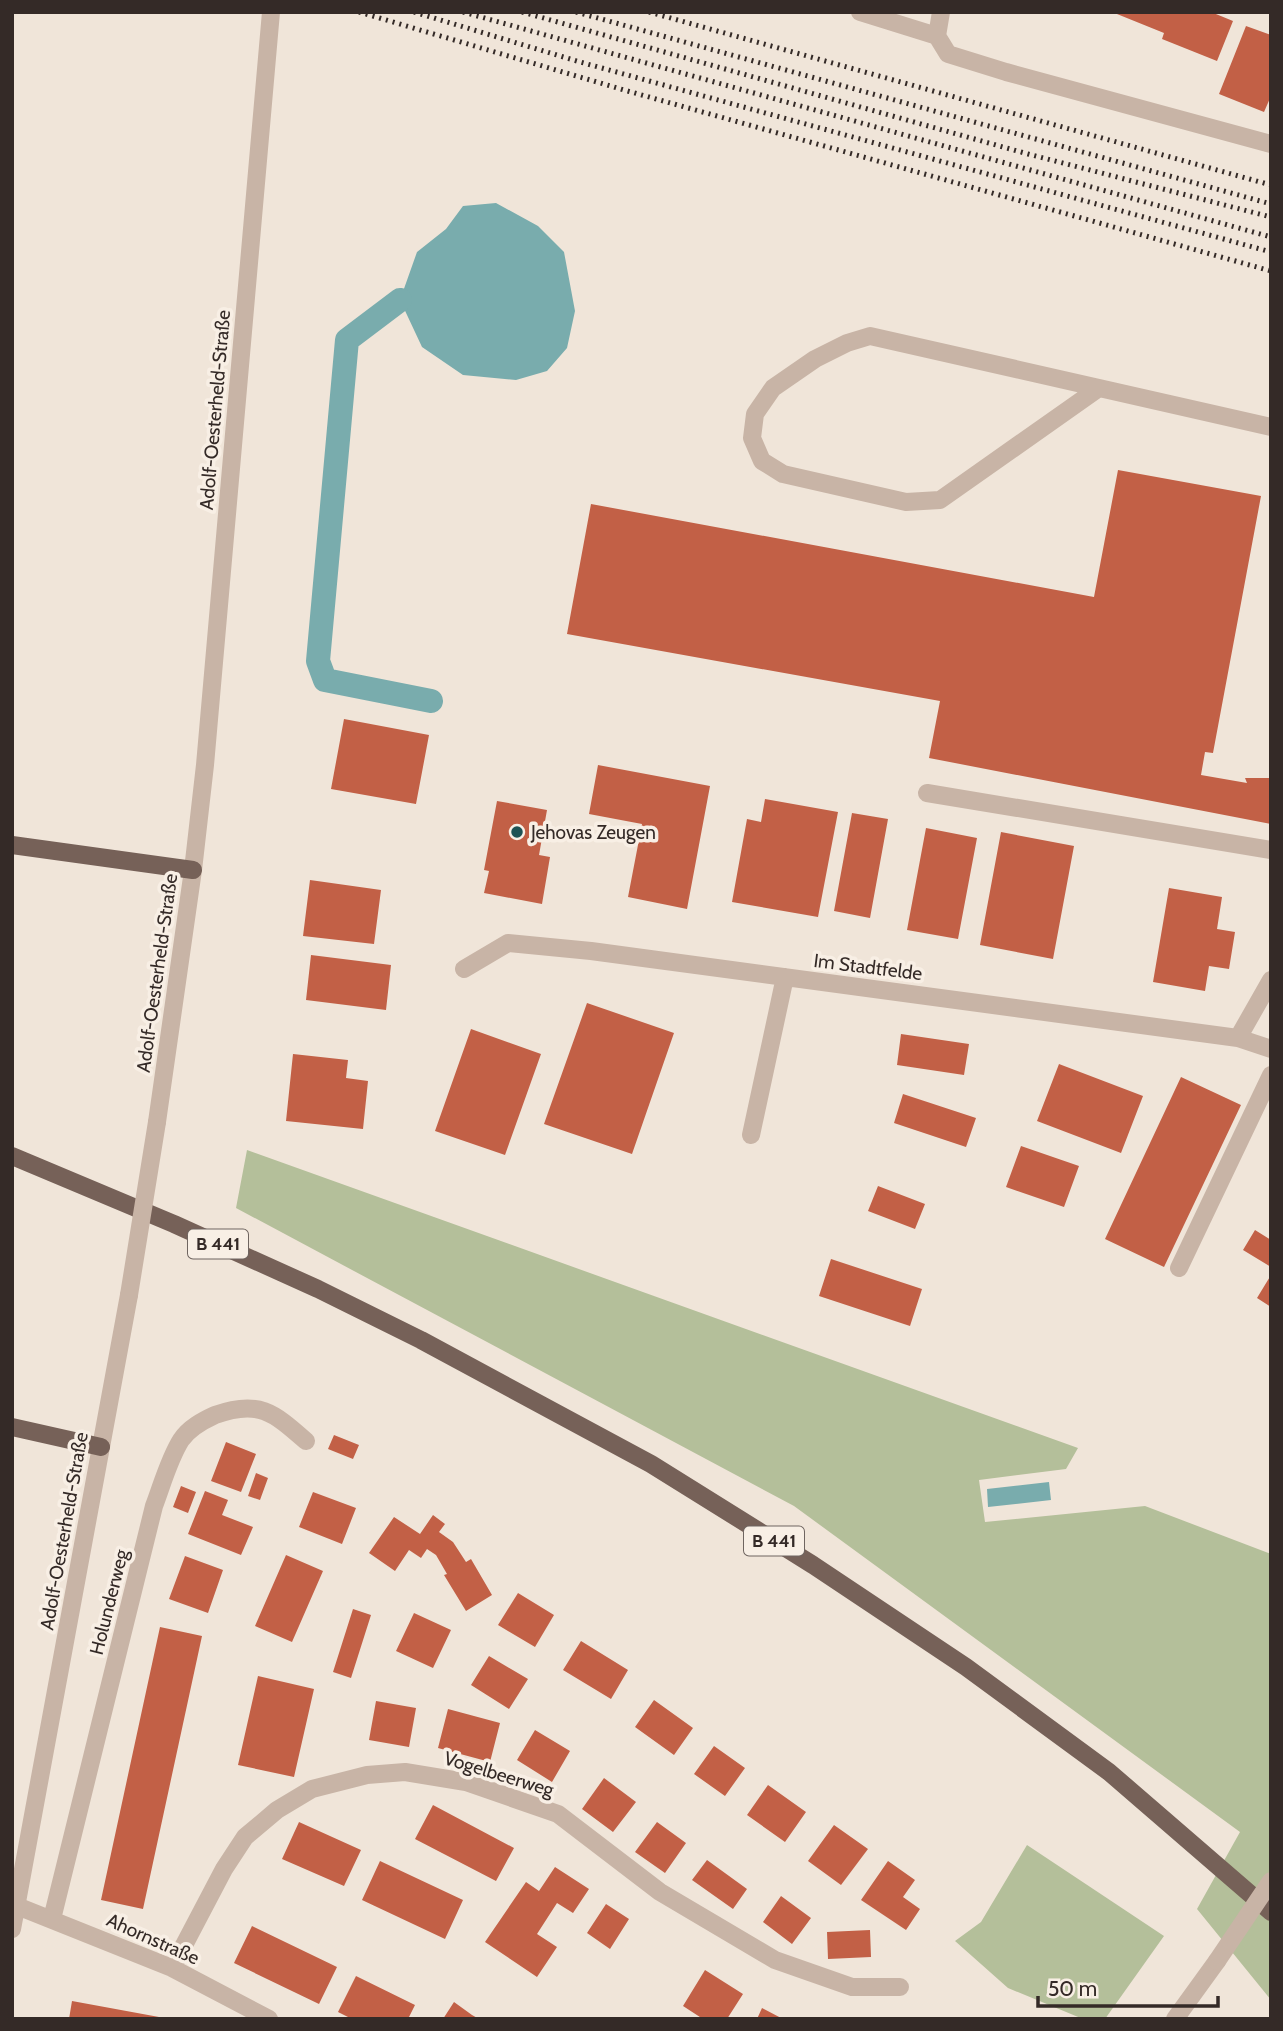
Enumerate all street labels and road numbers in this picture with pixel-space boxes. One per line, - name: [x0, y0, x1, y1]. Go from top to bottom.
- street label: Adolf-Oesterheld-Straße: [195, 309, 235, 511]
- street label: Adolf-Oesterheld-Straße: [132, 872, 182, 1074]
- street label: Im Stadtfelde: [812, 949, 924, 985]
- road number: B 441: [188, 1230, 248, 1259]
- street label: Adolf-Oesterheld-Straße: [35, 1430, 93, 1632]
- road number: B 441: [744, 1526, 804, 1556]
- street label: Holunderweg: [85, 1546, 133, 1657]
- street label: Vogelbeerweg: [441, 1746, 557, 1802]
- street label: Ahornstraße: [103, 1908, 203, 1970]

